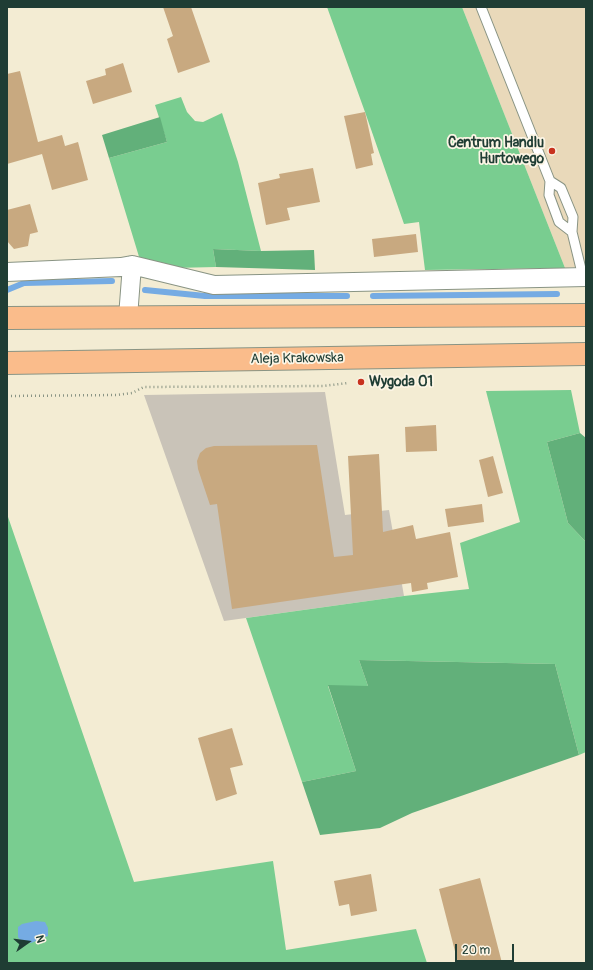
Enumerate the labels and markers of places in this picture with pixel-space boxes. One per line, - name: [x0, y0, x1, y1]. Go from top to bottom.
- place label: Centrum Handlu Hurtowego: [448, 135, 544, 168]
- marker: Centrum Handlu Hurtowego: [547, 146, 557, 156]
- place label: Wygoda 01: [369, 374, 433, 390]
- marker: Wygoda 01: [356, 377, 366, 387]

